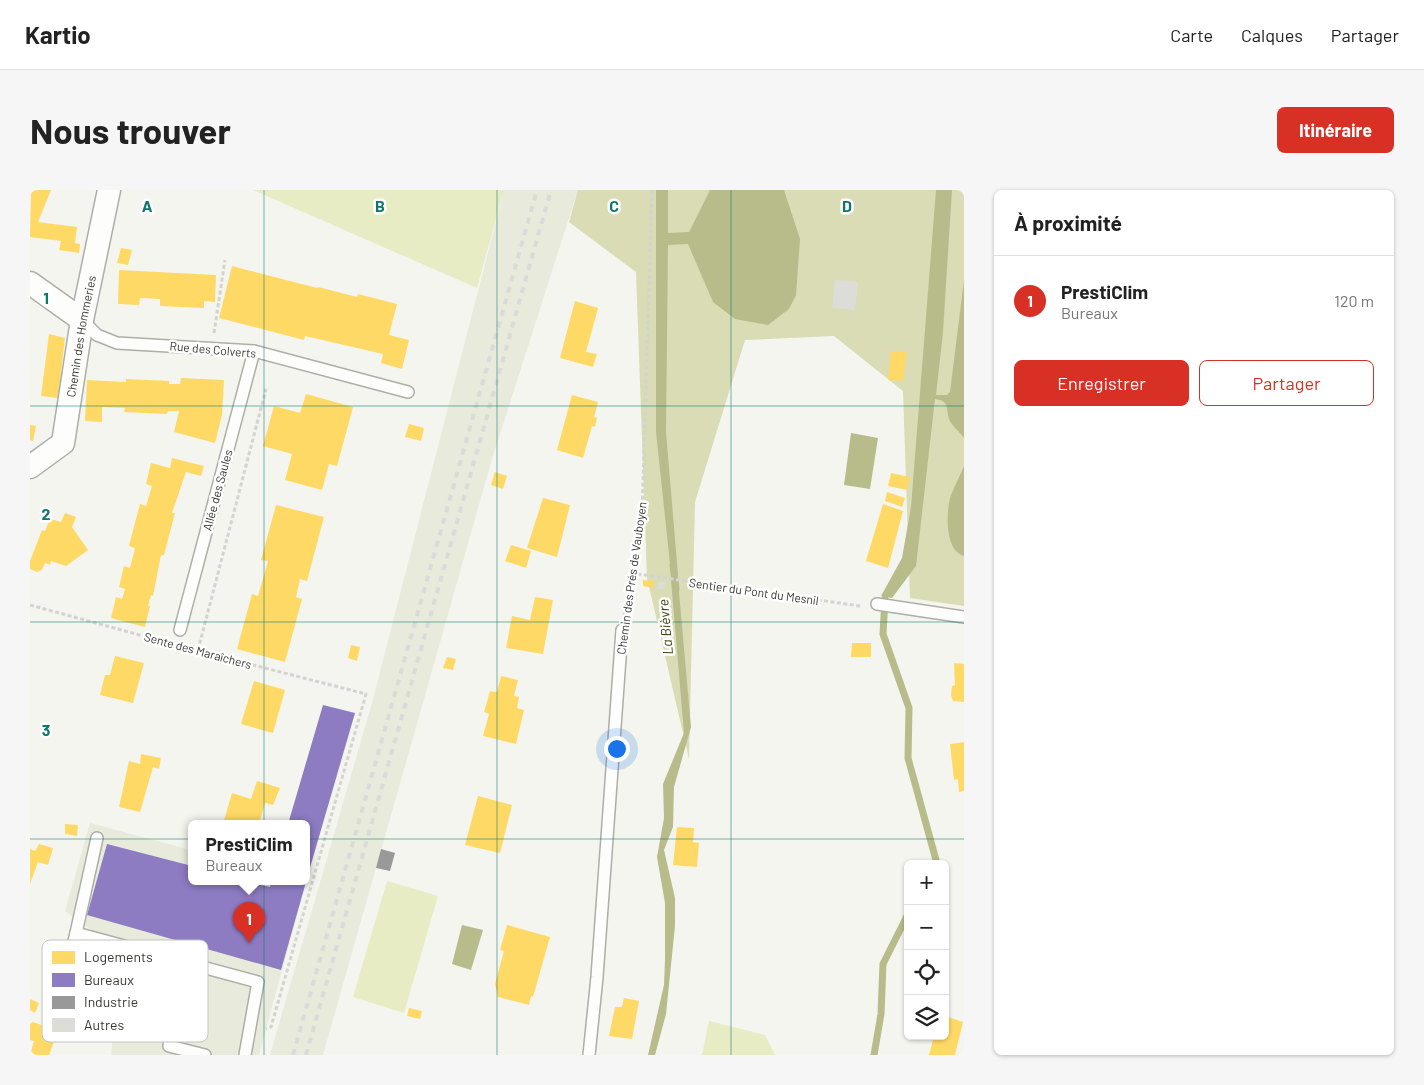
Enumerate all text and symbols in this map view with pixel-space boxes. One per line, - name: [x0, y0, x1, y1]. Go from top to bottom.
- text: Kartio: [25, 20, 91, 49]
- text: Carte: [1170, 24, 1213, 46]
- text: Calques: [1241, 24, 1303, 46]
- text: Partager: [1331, 24, 1399, 46]
- button: Itinéraire: [1277, 107, 1394, 153]
- text: Nous trouver: [30, 109, 231, 151]
- text: A: [142, 196, 153, 215]
- text: B: [375, 196, 385, 215]
- text: C: [609, 196, 619, 215]
- text: D: [842, 196, 852, 215]
- text: À proximité: [1014, 210, 1122, 235]
- street label: Chemin des Hommeries: [63, 274, 98, 398]
- text: PrestiClim: [1061, 280, 1148, 303]
- text: 1: [43, 288, 49, 307]
- text: 1: [1027, 291, 1033, 310]
- text: 120 m: [1334, 291, 1374, 310]
- text: Bureaux: [1061, 303, 1118, 322]
- street label: Rue des Colverts: [169, 338, 257, 360]
- button: Enregistrer: [1014, 360, 1189, 406]
- button: Partager: [1199, 360, 1374, 406]
- street label: Allée des Saules: [199, 448, 235, 532]
- street label: Chemin des Prés de Vauboyen: [613, 501, 649, 655]
- text: 2: [42, 504, 51, 523]
- street label: Sentier du Pont du Mesnil: [688, 575, 820, 607]
- water label: La Bièvre: [654, 599, 676, 655]
- street label: Sente des Maraîchers: [143, 629, 254, 671]
- text: 3: [42, 720, 50, 739]
- your location: [604, 736, 630, 762]
- popup: [188, 820, 310, 885]
- text: PrestiClim: [205, 832, 293, 855]
- text: Bureaux: [205, 855, 262, 874]
- map controls: [904, 860, 949, 1040]
- button: +: [904, 860, 949, 905]
- pin: 1: [233, 902, 265, 943]
- button: −: [904, 905, 949, 950]
- legend: [42, 940, 208, 1042]
- text: Logements: [84, 948, 153, 965]
- button: locate: [904, 950, 949, 995]
- text: Bureaux: [84, 971, 134, 988]
- text: Industrie: [84, 993, 138, 1010]
- button: layers: [904, 995, 949, 1040]
- text: Autres: [84, 1016, 124, 1033]

